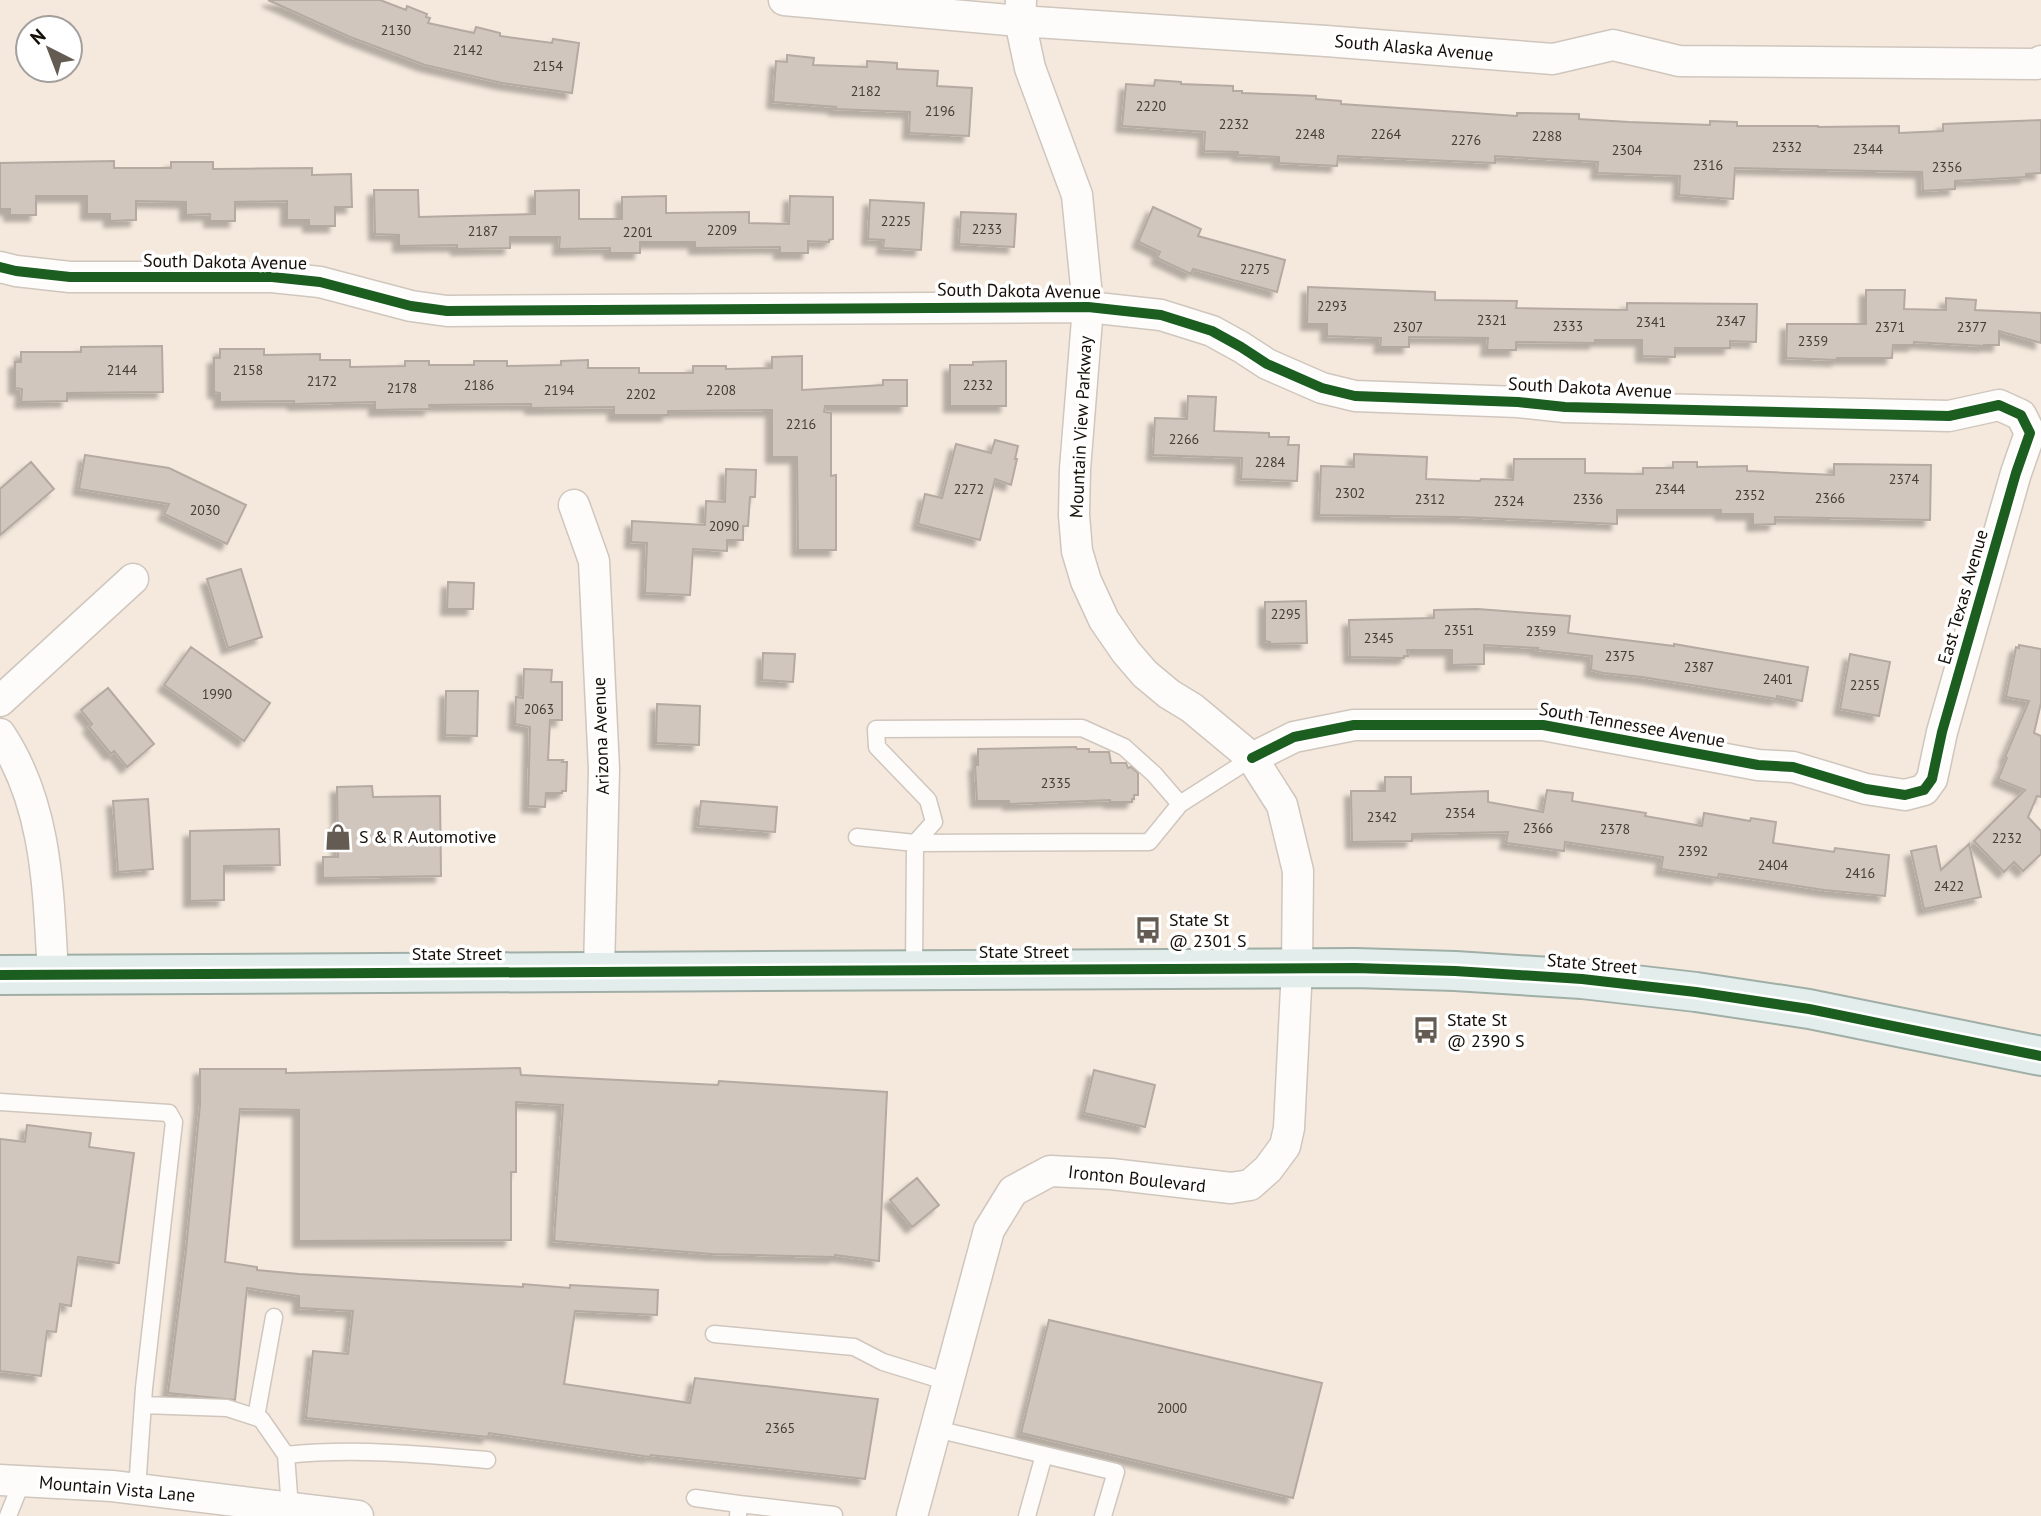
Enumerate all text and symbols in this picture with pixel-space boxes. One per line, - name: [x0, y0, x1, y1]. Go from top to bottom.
- north arrow: [14, 14, 84, 84]
- house number: 2130: [381, 21, 412, 39]
- text: N: [25, 23, 50, 49]
- street label: South Alaska Avenue: [1334, 29, 1494, 66]
- house number: 2142: [453, 41, 483, 59]
- house number: 2154: [533, 57, 564, 75]
- house number: 2182: [851, 82, 881, 100]
- house number: 2220: [1136, 97, 1167, 115]
- house number: 2196: [925, 102, 955, 120]
- house number: 2232: [1219, 115, 1249, 133]
- house number: 2248: [1295, 125, 1325, 143]
- house number: 2264: [1371, 125, 1402, 143]
- house number: 2288: [1532, 127, 1562, 145]
- house number: 2276: [1451, 131, 1481, 149]
- house number: 2332: [1772, 138, 1802, 156]
- house number: 2344: [1853, 140, 1884, 158]
- house number: 2304: [1612, 141, 1643, 159]
- house number: 2316: [1693, 156, 1723, 174]
- house number: 2356: [1932, 158, 1962, 176]
- house number: 2225: [881, 212, 911, 230]
- house number: 2233: [972, 220, 1002, 238]
- house number: 2209: [707, 221, 737, 239]
- house number: 2187: [468, 222, 498, 240]
- house number: 2201: [623, 223, 653, 241]
- street label: South Dakota Avenue: [143, 249, 307, 274]
- house number: 2275: [1240, 260, 1270, 278]
- street label: South Dakota Avenue: [937, 278, 1101, 303]
- house number: 2293: [1317, 297, 1347, 315]
- house number: 2321: [1477, 311, 1507, 329]
- house number: 2347: [1716, 312, 1746, 330]
- house number: 2341: [1636, 313, 1666, 331]
- house number: 2333: [1553, 317, 1583, 335]
- house number: 2307: [1393, 318, 1423, 336]
- house number: 2371: [1875, 318, 1905, 336]
- house number: 2377: [1957, 318, 1987, 336]
- house number: 2359: [1798, 332, 1828, 350]
- street label: Mountain View Parkway: [1064, 335, 1097, 519]
- house number: 2144: [107, 361, 138, 379]
- house number: 2158: [233, 361, 263, 379]
- house number: 2172: [307, 372, 337, 390]
- street label: South Dakota Avenue: [1508, 372, 1672, 403]
- house number: 2186: [464, 376, 494, 394]
- house number: 2232: [963, 376, 993, 394]
- house number: 2178: [387, 379, 417, 397]
- house number: 2194: [544, 381, 575, 399]
- house number: 2208: [706, 381, 736, 399]
- house number: 2202: [626, 385, 656, 403]
- house number: 2216: [786, 415, 816, 433]
- house number: 2266: [1169, 430, 1199, 448]
- house number: 2284: [1255, 453, 1286, 471]
- house number: 2374: [1889, 470, 1920, 488]
- house number: 2272: [954, 480, 984, 498]
- house number: 2344: [1655, 480, 1686, 498]
- house number: 2302: [1335, 484, 1365, 502]
- house number: 2352: [1735, 486, 1765, 504]
- house number: 2366: [1815, 489, 1845, 507]
- house number: 2312: [1415, 490, 1445, 508]
- house number: 2336: [1573, 490, 1603, 508]
- house number: 2324: [1494, 492, 1525, 510]
- house number: 2030: [190, 501, 221, 519]
- house number: 2090: [709, 517, 740, 535]
- street label: East Texas Avenue: [1932, 527, 1993, 667]
- house number: 2295: [1271, 605, 1301, 623]
- house number: 2351: [1444, 621, 1474, 639]
- house number: 2359: [1526, 622, 1556, 640]
- house number: 2345: [1364, 629, 1394, 647]
- house number: 2375: [1605, 647, 1635, 665]
- house number: 2387: [1684, 658, 1714, 676]
- house number: 2401: [1763, 670, 1793, 688]
- house number: 2255: [1850, 676, 1880, 694]
- street label: Arizona Avenue: [587, 677, 614, 795]
- house number: 1990: [202, 685, 233, 703]
- street label: South Tennessee Avenue: [1537, 697, 1727, 752]
- house number: 2063: [524, 700, 554, 718]
- house number: 2335: [1041, 774, 1071, 792]
- house number: 2354: [1445, 804, 1476, 822]
- house number: 2342: [1367, 808, 1397, 826]
- house number: 2366: [1523, 819, 1553, 837]
- house number: 2378: [1600, 820, 1630, 838]
- shop icon: S & R Automotive: [323, 822, 353, 852]
- place label: S & R Automotive: [359, 825, 496, 848]
- house number: 2232: [1992, 829, 2022, 847]
- house number: 2392: [1678, 842, 1708, 860]
- house number: 2404: [1758, 856, 1789, 874]
- house number: 2416: [1845, 864, 1875, 882]
- house number: 2422: [1934, 877, 1964, 895]
- place label: State St @ 2301 S: [1169, 908, 1247, 952]
- bus stop icon: State St @ 2301 S: [1133, 915, 1163, 945]
- street label: State Street: [979, 940, 1069, 963]
- street label: State Street: [412, 942, 502, 965]
- street label: State Street: [1546, 948, 1638, 979]
- place label: State St @ 2390 S: [1447, 1008, 1525, 1052]
- bus stop icon: State St @ 2390 S: [1411, 1015, 1441, 1045]
- street label: Ironton Boulevard: [1067, 1160, 1207, 1197]
- house number: 2000: [1157, 1399, 1188, 1417]
- house number: 2365: [765, 1419, 795, 1437]
- street label: Mountain Vista Lane: [38, 1470, 196, 1507]

